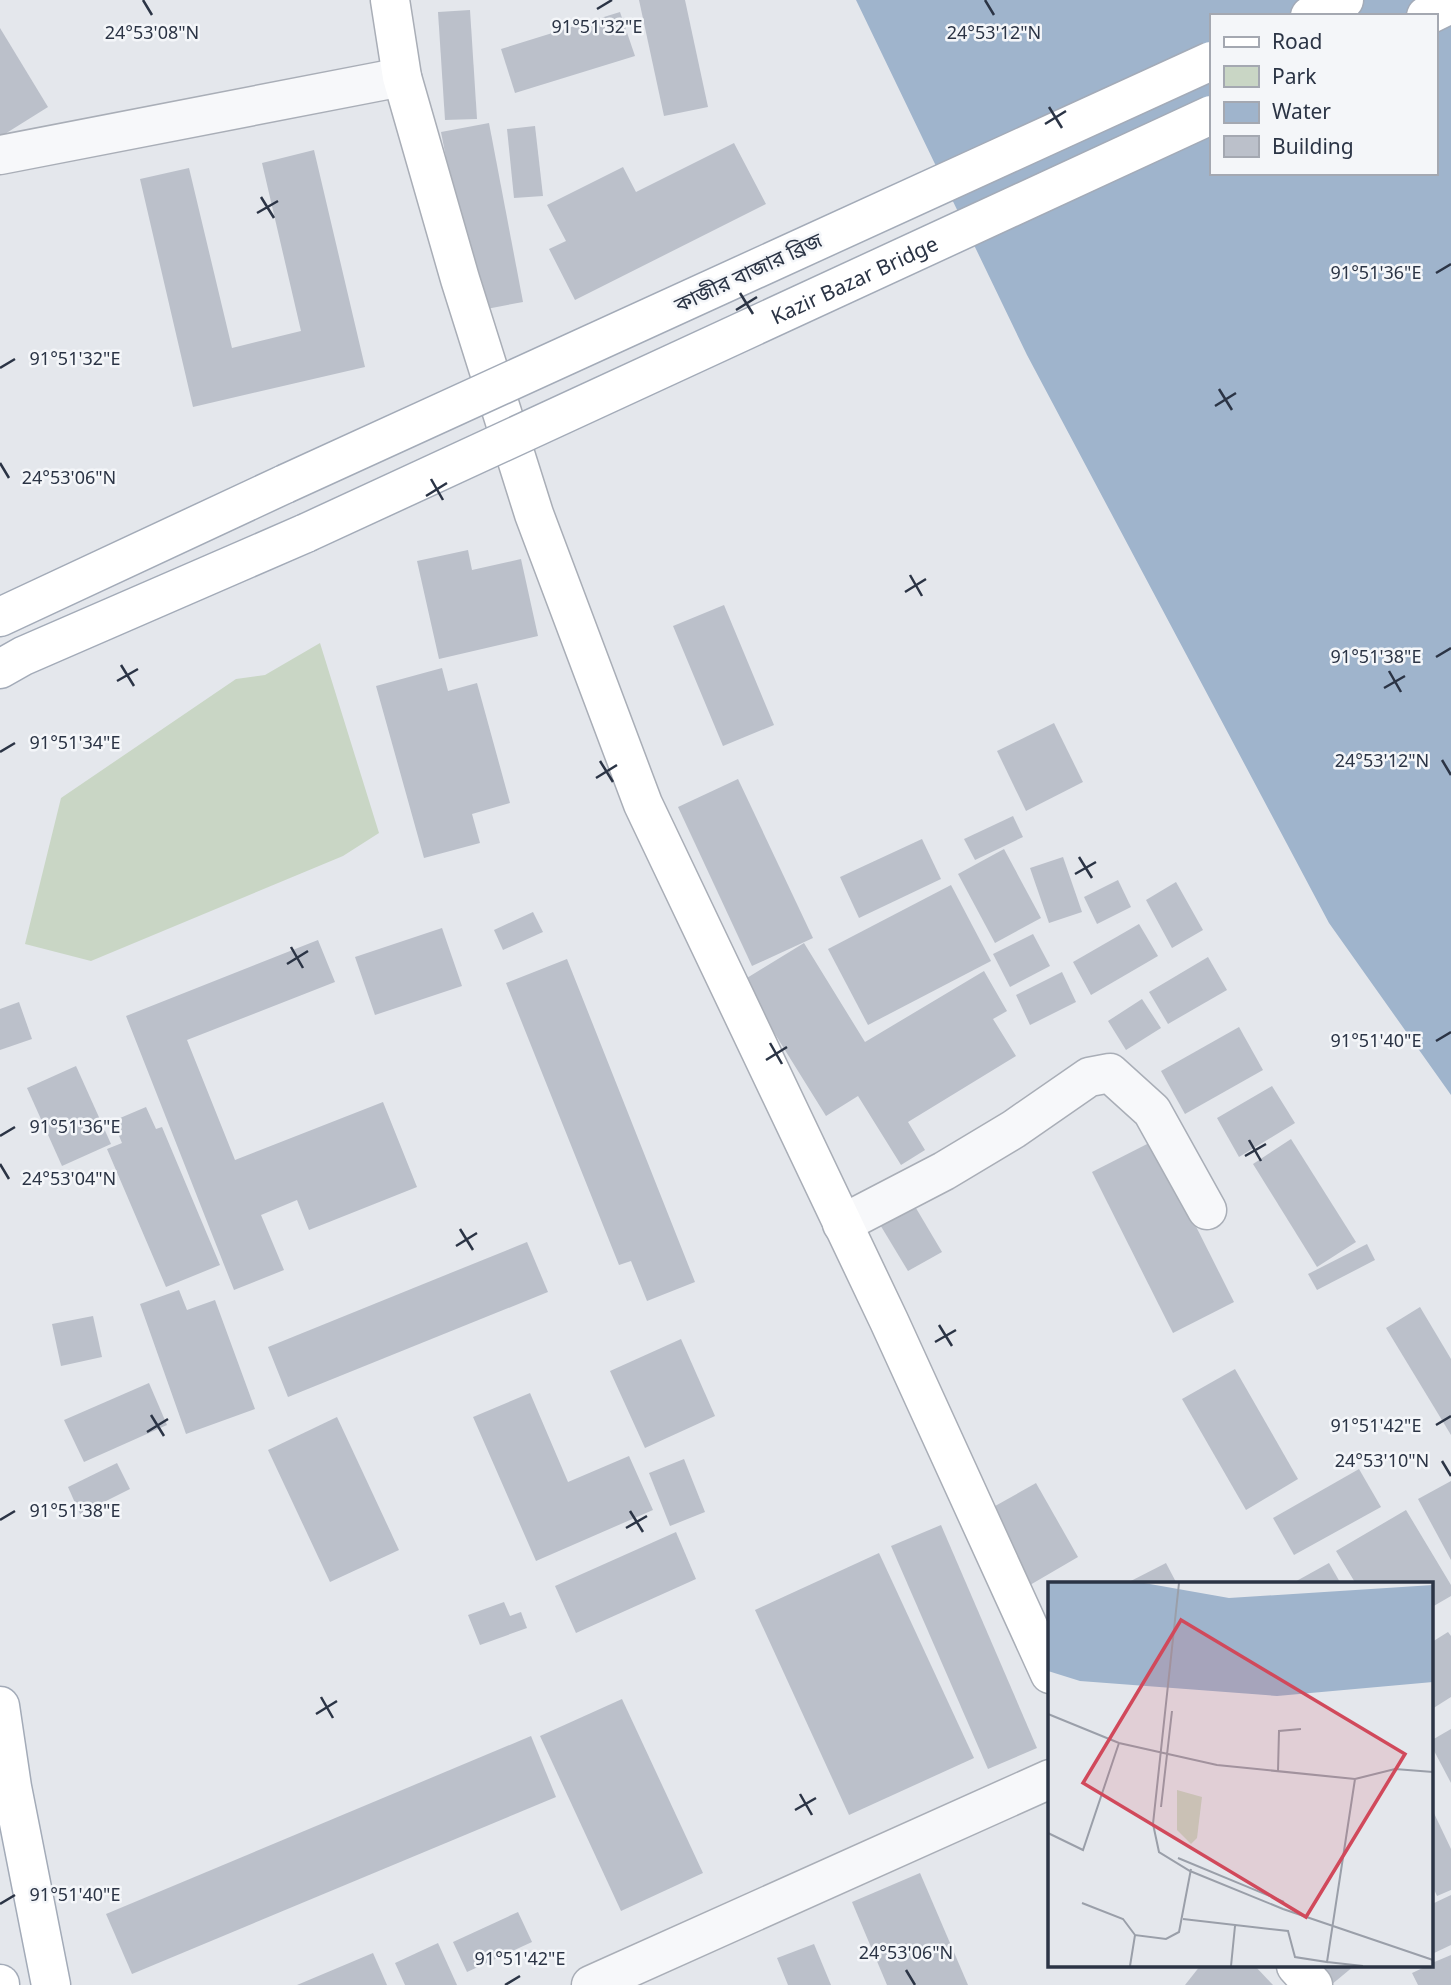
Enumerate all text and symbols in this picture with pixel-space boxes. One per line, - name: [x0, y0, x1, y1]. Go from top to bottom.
- text: 91°51'32"E: [552, 14, 642, 38]
- legend: [1210, 14, 1437, 175]
- text: 24°53'08"N: [105, 20, 199, 44]
- text: 24°53'12"N: [947, 20, 1041, 44]
- text: Road: [1272, 27, 1322, 55]
- text: Park: [1272, 62, 1317, 90]
- text: Water: [1272, 97, 1331, 125]
- text: Building: [1272, 132, 1354, 160]
- street label: কাজীর বাজার ব্রিজ: [669, 225, 827, 319]
- street label: Kazir Bazar Bridge: [766, 229, 942, 330]
- text: 91°51'36"E: [1331, 260, 1421, 284]
- text: 91°51'32"E: [30, 346, 120, 370]
- text: 24°53'06"N: [22, 465, 116, 489]
- text: 91°51'38"E: [1331, 644, 1421, 668]
- text: 91°51'34"E: [30, 730, 120, 754]
- text: 24°53'12"N: [1335, 748, 1429, 772]
- text: 91°51'40"E: [1331, 1028, 1421, 1052]
- text: 91°51'36"E: [30, 1114, 120, 1138]
- text: 24°53'04"N: [22, 1166, 116, 1190]
- text: 91°51'42"E: [1331, 1413, 1421, 1437]
- text: 24°53'10"N: [1335, 1448, 1429, 1472]
- text: 91°51'38"E: [30, 1498, 120, 1522]
- inset map: [1048, 1582, 1434, 1968]
- text: 91°51'40"E: [30, 1882, 120, 1906]
- text: 24°53'06"N: [859, 1940, 953, 1964]
- text: 91°51'42"E: [475, 1946, 565, 1970]

